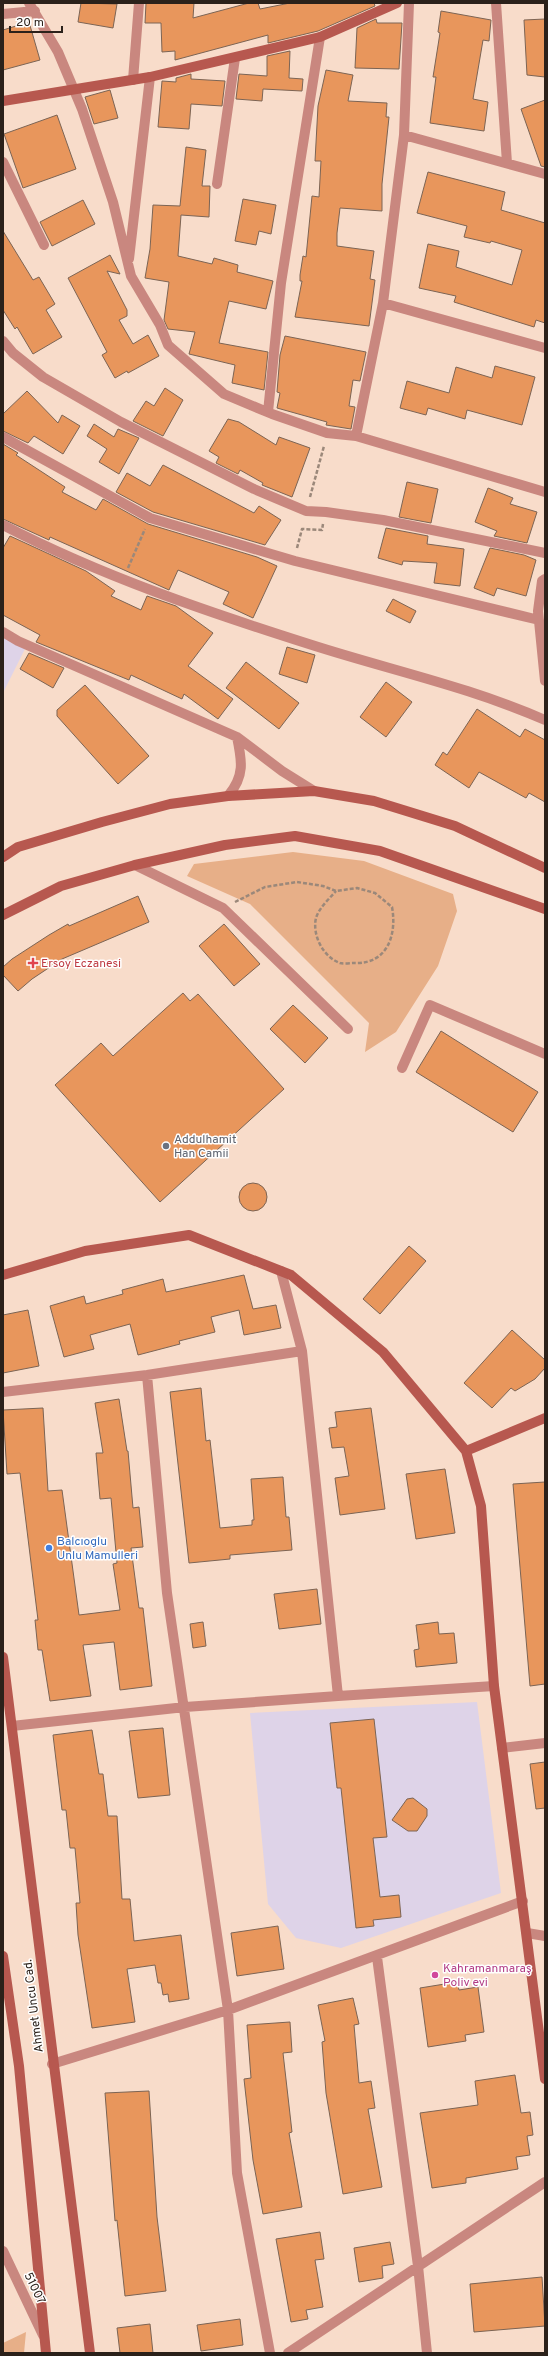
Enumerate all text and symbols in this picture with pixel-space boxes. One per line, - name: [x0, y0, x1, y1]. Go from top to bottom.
- scale bar: [10, 8, 62, 34]
- text: 20 m: [16, 15, 44, 31]
- place label: Ersoy Eczanesi: [41, 956, 121, 972]
- marker: Ersoy Eczanesi: [28, 958, 38, 968]
- place label: Addulhamit Han Camii: [174, 1132, 236, 1162]
- marker: Addulhamit Han Camii: [161, 1141, 171, 1151]
- place label: Balcıoglu Unlu Mamulleri: [57, 1534, 138, 1564]
- marker: Balcıoglu Unlu Mamulleri: [44, 1543, 54, 1553]
- street label: Ahmet Uncu Cad.: [20, 1958, 48, 2053]
- place label: Kahramanmaraş Poliv evi: [443, 1961, 532, 1991]
- marker: Kahramanmaraş Poliv evi: [430, 1970, 440, 1980]
- street label: 51007: [20, 2270, 49, 2307]

